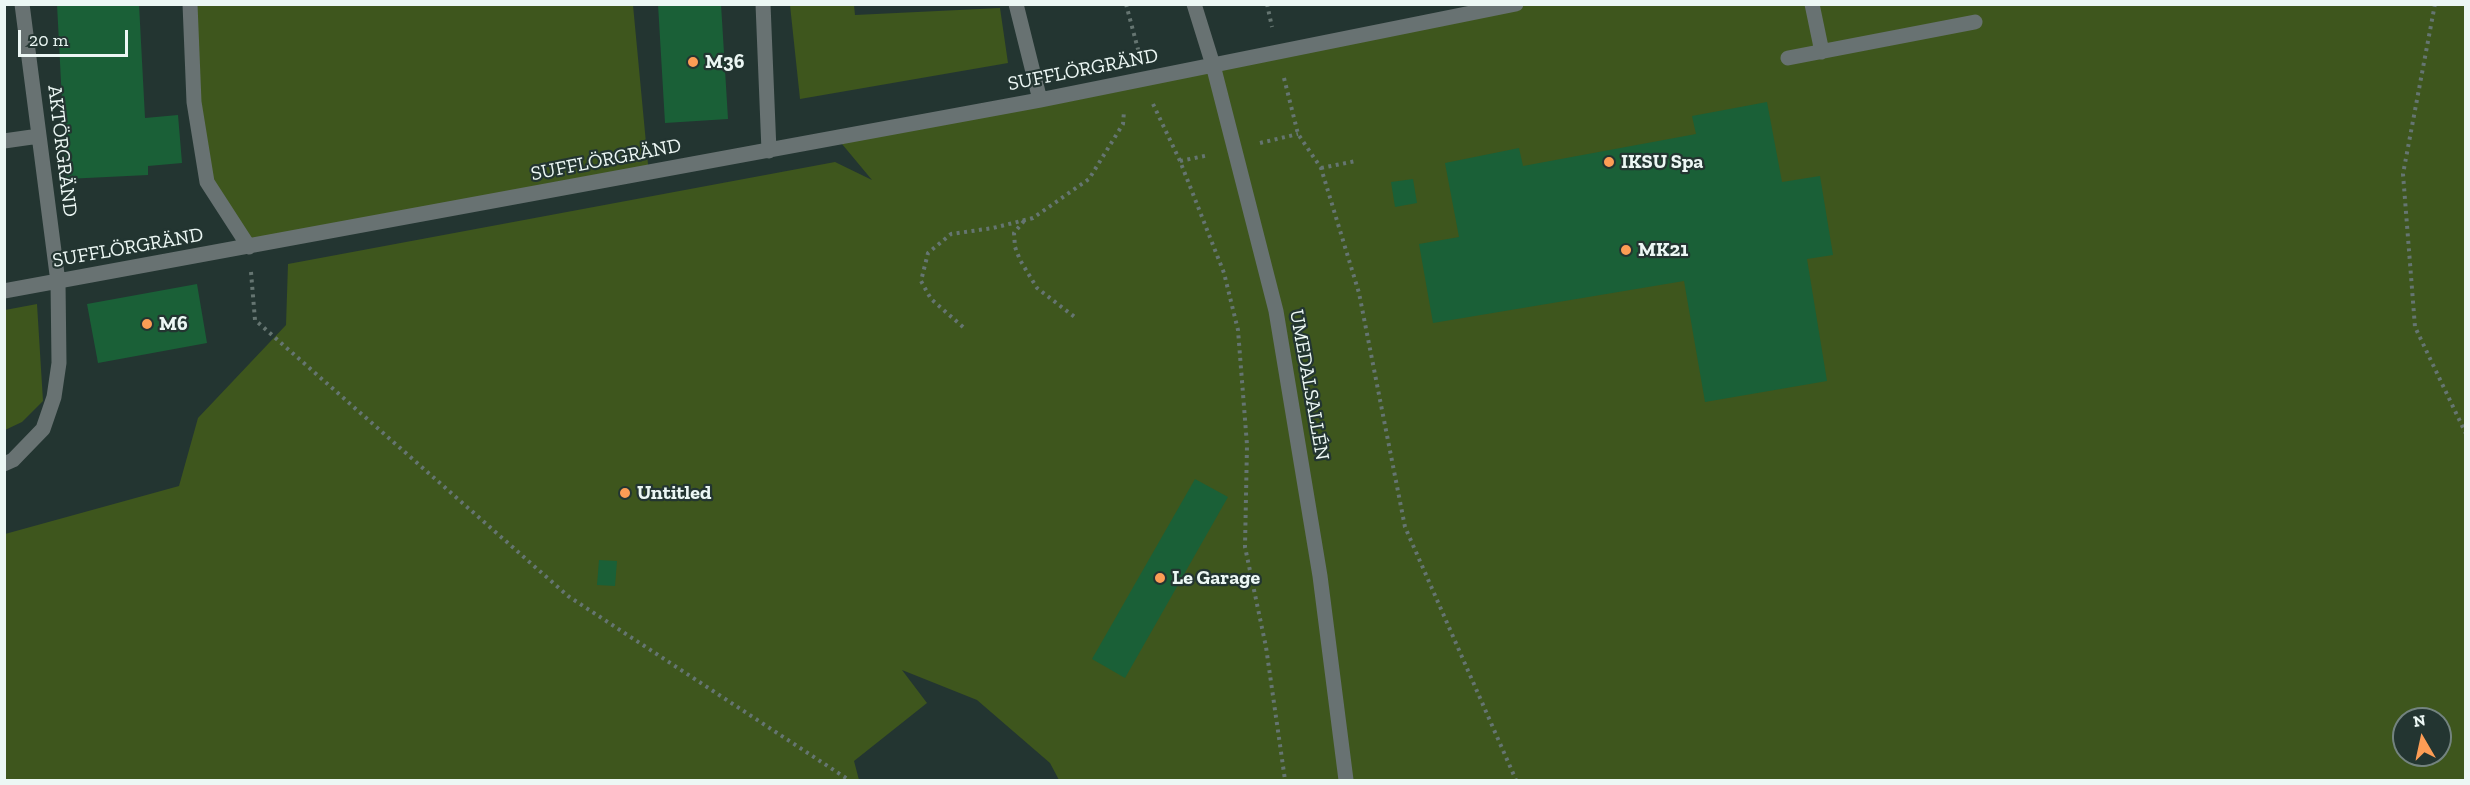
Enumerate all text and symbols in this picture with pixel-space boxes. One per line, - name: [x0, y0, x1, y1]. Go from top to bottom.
- scale bar: [21, 18, 130, 56]
- text: 20 m: [29, 29, 68, 51]
- street label: SUFFLÖRGRÄND: [1006, 44, 1160, 96]
- place label: M36: [705, 50, 744, 74]
- marker: M36: [686, 55, 700, 69]
- street label: AKTÖRGRÄND: [42, 84, 82, 218]
- street label: SUFFLÖRGRÄND: [529, 134, 683, 186]
- place label: IKSU Spa: [1621, 150, 1703, 174]
- marker: IKSU Spa: [1602, 155, 1616, 169]
- street label: SUFFLÖRGRÄND: [51, 223, 205, 273]
- place label: MK21: [1638, 238, 1688, 262]
- marker: MK21: [1619, 243, 1633, 257]
- street label: UMEDALSALLÉN: [1284, 308, 1334, 462]
- place label: M6: [159, 312, 188, 336]
- marker: M6: [140, 317, 154, 331]
- place label: Untitled: [637, 481, 711, 505]
- marker: Untitled: [618, 486, 632, 500]
- place label: Le Garage: [1172, 566, 1260, 590]
- marker: Le Garage: [1153, 571, 1167, 585]
- north arrow: [2392, 707, 2452, 767]
- text: N: [2412, 710, 2427, 731]

